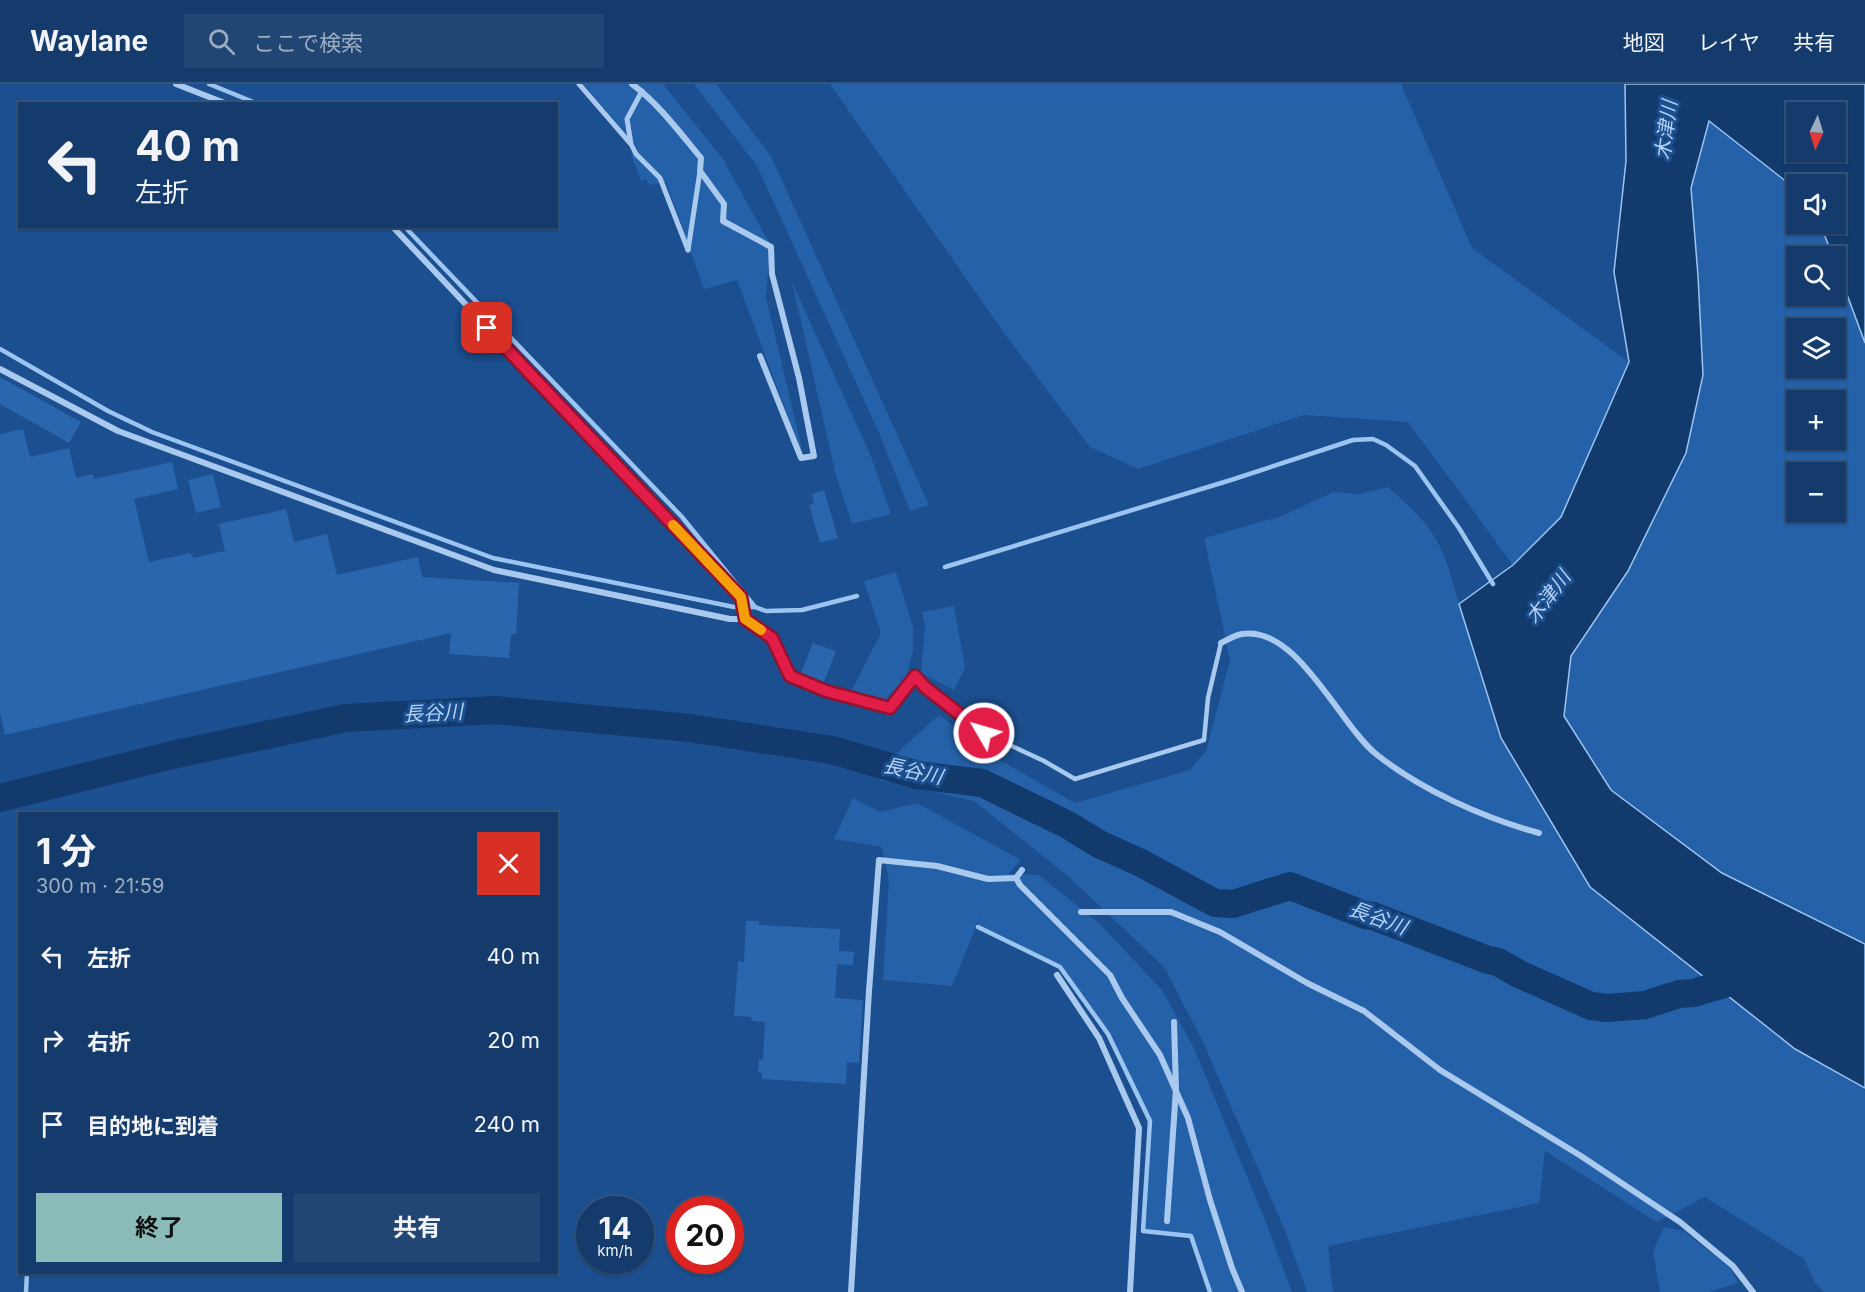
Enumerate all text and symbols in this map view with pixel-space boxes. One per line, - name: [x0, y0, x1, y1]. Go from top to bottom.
- search box: [184, 14, 604, 68]
- text: Waylane: [30, 24, 148, 58]
- icon: search: [205, 25, 238, 58]
- text: ここで検索: [253, 30, 363, 56]
- text: 地図: [1623, 30, 1665, 55]
- text: レイヤ: [1698, 30, 1760, 55]
- text: 共有: [1793, 30, 1835, 55]
- water label: 木津川: [1650, 97, 1682, 161]
- north arrow: [1786, 102, 1846, 162]
- map controls: [1786, 102, 1846, 522]
- text: 40 m: [135, 120, 240, 171]
- icon: left: [36, 126, 114, 204]
- button: sound: [1786, 174, 1846, 234]
- text: 左折: [135, 176, 189, 209]
- button: search: [1786, 246, 1846, 306]
- pin: [461, 302, 512, 353]
- icon: arrive: [470, 311, 503, 344]
- button: layers: [1786, 318, 1846, 378]
- button: +: [1786, 390, 1846, 450]
- button: −: [1786, 462, 1846, 522]
- water label: 木津川: [1520, 564, 1577, 628]
- water label: 長谷川: [402, 699, 466, 727]
- position arrow: [952, 701, 1016, 765]
- water label: 長谷川: [881, 753, 947, 789]
- text: 1 分: [36, 829, 96, 873]
- button: close: [477, 832, 540, 895]
- text: 300 m · 21:59: [36, 874, 164, 898]
- water label: 長谷川: [1346, 896, 1412, 940]
- icon: left: [36, 940, 69, 973]
- text: 40 m: [486, 943, 540, 969]
- text: 左折: [87, 945, 131, 971]
- icon: right: [36, 1024, 69, 1057]
- text: 20 m: [487, 1027, 540, 1053]
- text: 右折: [87, 1029, 131, 1055]
- icon: arrive: [36, 1108, 69, 1141]
- text: 240 m: [473, 1111, 540, 1137]
- text: 目的地に到着: [87, 1113, 219, 1139]
- button: 終了: [36, 1193, 282, 1262]
- button: 共有: [294, 1193, 540, 1262]
- speed limit sign: 20: [666, 1196, 744, 1274]
- text: 14: [598, 1210, 632, 1246]
- text: km/h: [597, 1241, 633, 1260]

